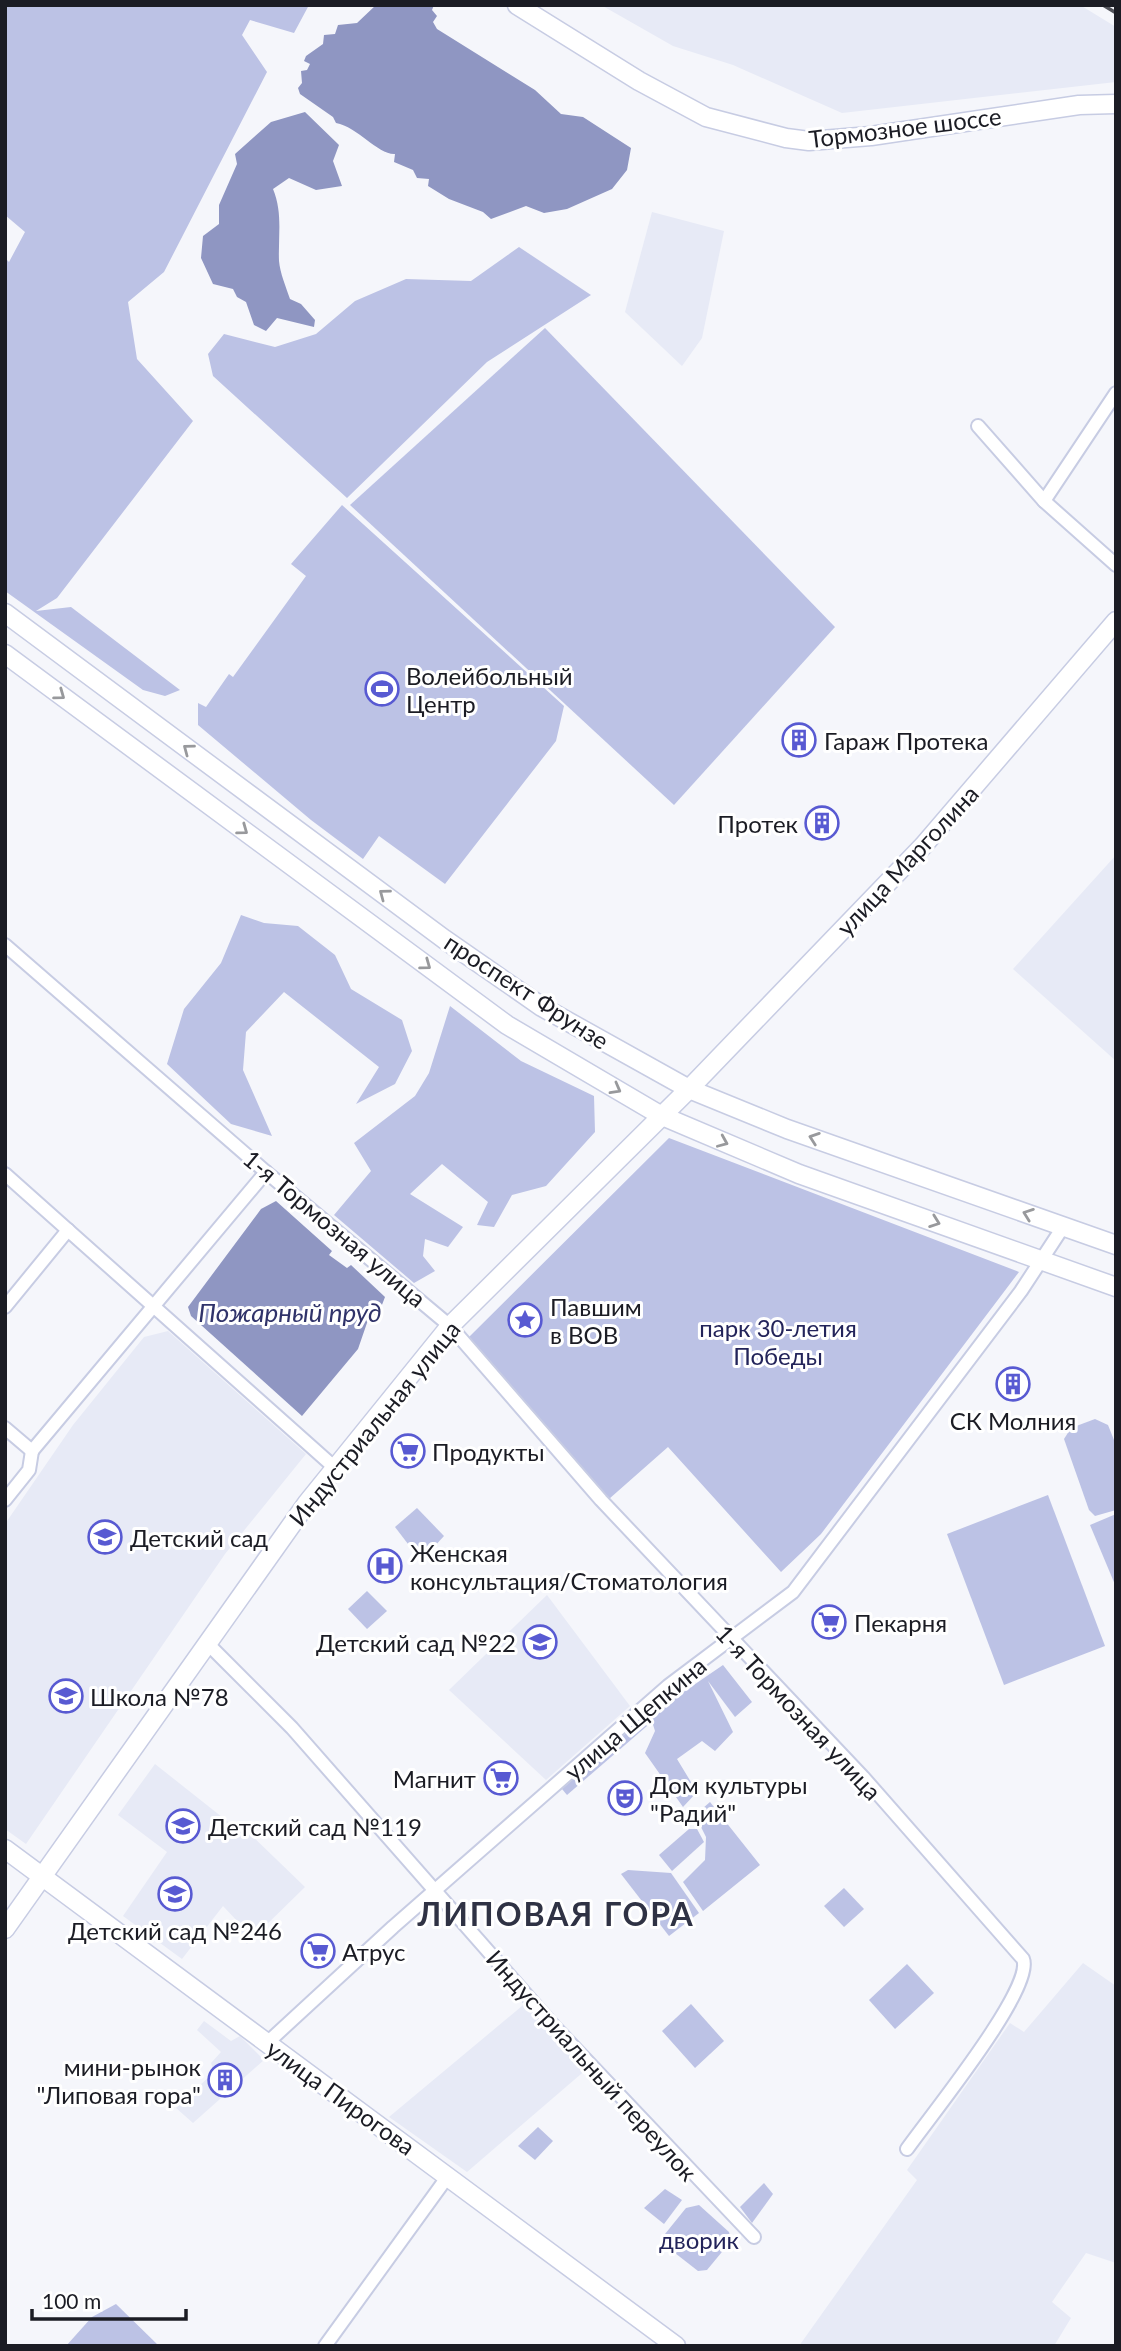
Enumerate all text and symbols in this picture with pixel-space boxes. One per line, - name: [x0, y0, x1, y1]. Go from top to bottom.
- street label: Тормозное шоссе: [807, 101, 1003, 153]
- place label: Волейбольный Центр: [406, 661, 573, 718]
- sports icon: Волейбольный Центр: [363, 670, 401, 708]
- one-way arrow: [52, 686, 65, 699]
- building icon: Гараж Протека: [780, 721, 818, 759]
- place label: Гараж Протека: [824, 726, 988, 755]
- one-way arrow: [183, 744, 196, 757]
- street label: улица Марголина: [830, 779, 984, 941]
- building icon: Протек: [803, 804, 841, 842]
- place label: Протек: [717, 809, 799, 838]
- one-way arrow: [235, 822, 248, 834]
- one-way arrow: [379, 890, 392, 902]
- street label: проспект Фрунзе: [439, 927, 615, 1055]
- one-way arrow: [418, 957, 431, 969]
- one-way arrow: [609, 1081, 622, 1094]
- one-way arrow: [716, 1133, 728, 1147]
- one-way arrow: [808, 1133, 820, 1147]
- street label: 1-я Тормозная улица: [238, 1143, 432, 1313]
- one-way arrow: [1023, 1208, 1035, 1222]
- one-way arrow: [929, 1214, 941, 1228]
- place label: Павшим в ВОВ: [550, 1292, 642, 1349]
- water label: Пожарный пруд: [198, 1296, 382, 1328]
- place icon: Павшим в ВОВ: [506, 1301, 544, 1339]
- park label: парк 30-летия Победы: [699, 1313, 857, 1370]
- street label: Индустриальная улица: [282, 1315, 466, 1531]
- building icon: СК Молния: [994, 1365, 1032, 1403]
- place label: СК Молния: [950, 1406, 1076, 1435]
- supermarket icon: Продукты: [389, 1432, 427, 1470]
- place label: Продукты: [432, 1437, 545, 1466]
- school or university icon: Детский сад: [86, 1518, 124, 1556]
- place label: Детский сад: [130, 1523, 268, 1552]
- place label: Женская консультация/Стоматология: [410, 1538, 728, 1595]
- hospital icon: Женская консультация/Стоматология: [366, 1547, 404, 1585]
- supermarket icon: Пекарня: [810, 1603, 848, 1641]
- place label: Пекарня: [854, 1608, 947, 1637]
- street label: 1-я Тормозная улица: [710, 1618, 888, 1806]
- school or university icon: Детский сад №22: [521, 1623, 559, 1661]
- place label: Детский сад №22: [316, 1628, 516, 1657]
- street label: улица Щепкина: [558, 1650, 712, 1786]
- school or university icon: Школа №78: [47, 1677, 85, 1715]
- place label: Школа №78: [90, 1682, 229, 1711]
- supermarket icon: Магнит: [482, 1759, 520, 1797]
- place label: Магнит: [393, 1764, 476, 1793]
- place label: Дом культуры "Радий": [650, 1770, 808, 1827]
- theatre icon: Дом культуры "Радий": [606, 1779, 644, 1817]
- school or university icon: Детский сад №119: [164, 1807, 202, 1845]
- place label: Детский сад №119: [208, 1812, 422, 1841]
- school or university icon: Детский сад №246: [156, 1875, 194, 1913]
- district label: ЛИПОВАЯ ГОРА: [416, 1894, 695, 1933]
- place label: Детский сад №246: [68, 1916, 282, 1945]
- supermarket icon: Атрус: [299, 1932, 337, 1970]
- place label: Атрус: [342, 1937, 406, 1966]
- street label: Индустриальный переулок: [481, 1944, 704, 2187]
- street label: улица Пирогова: [261, 2033, 421, 2161]
- place label: мини-рынок "Липовая гора": [37, 2052, 202, 2109]
- building icon: мини-рынок "Липовая гора": [206, 2061, 244, 2099]
- park label: дворик: [659, 2225, 740, 2254]
- scale bar: [32, 2278, 186, 2322]
- text: 100 m: [42, 2288, 101, 2313]

